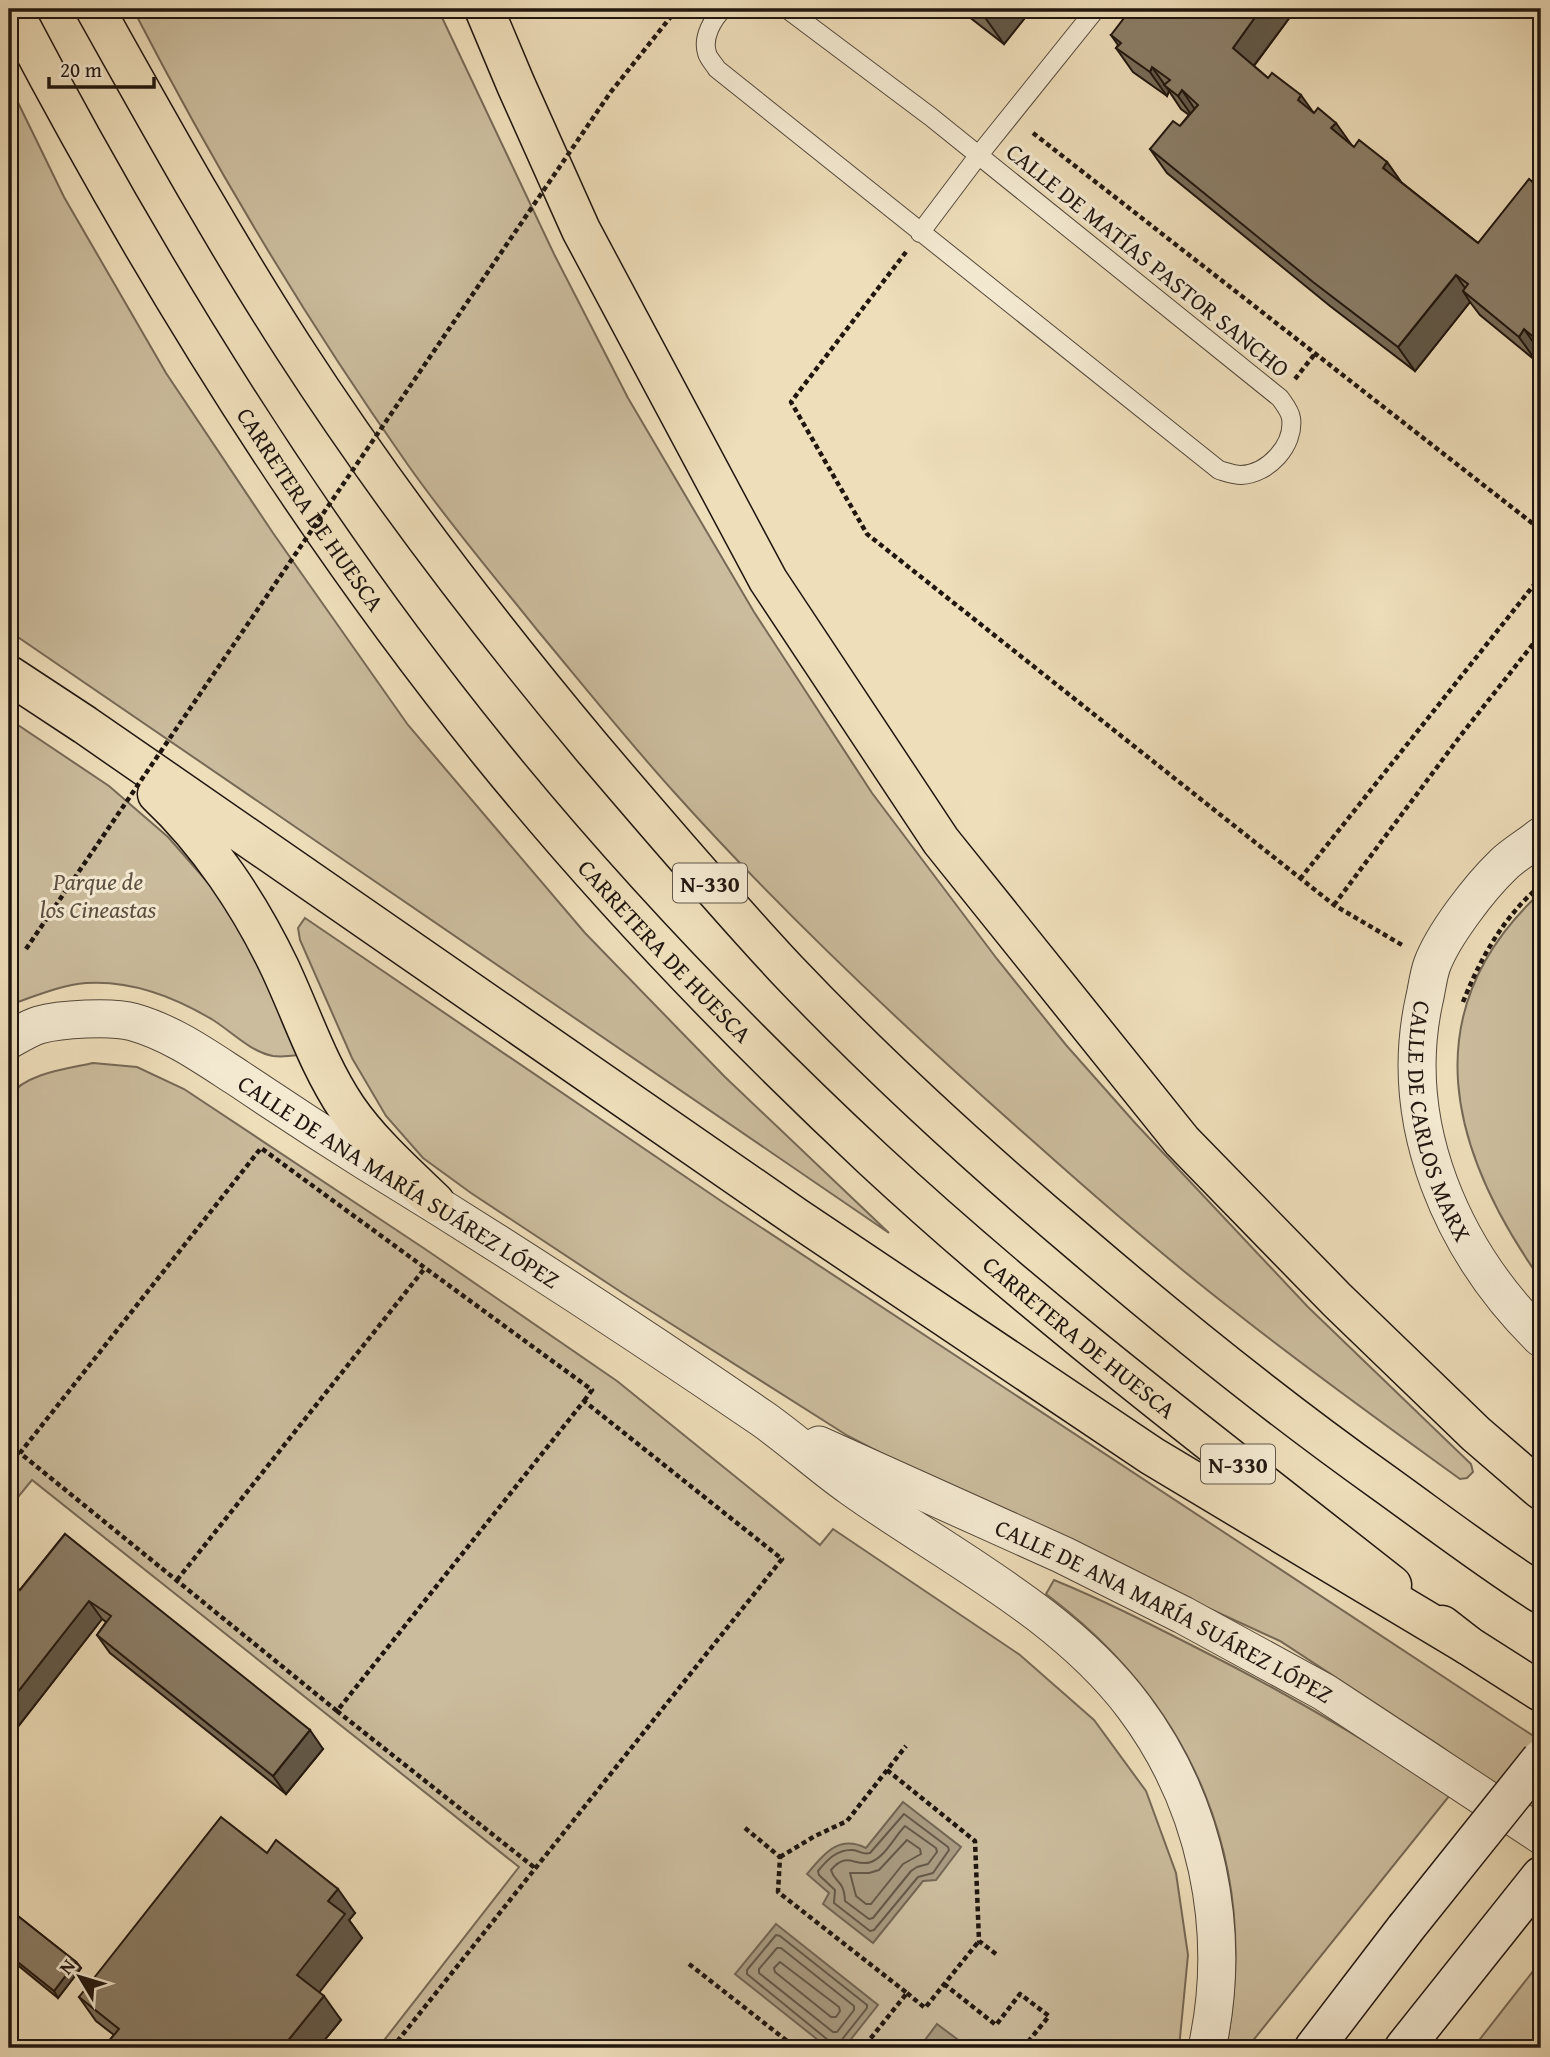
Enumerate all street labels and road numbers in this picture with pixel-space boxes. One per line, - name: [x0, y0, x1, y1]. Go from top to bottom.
- street label: CALLE DE MATÍAS PASTOR SANCHO: [999, 135, 1297, 385]
- street label: CARRETERA DE HUESCA: [229, 400, 394, 619]
- street label: CARRETERA DE HUESCA: [570, 851, 761, 1051]
- road number: N-330: [673, 863, 747, 902]
- street label: CALLE DE CARLOS MARX: [1400, 998, 1481, 1248]
- street label: CALLE DE ANA MARÍA SUÁREZ LÓPEZ: [231, 1065, 567, 1297]
- street label: CARRETERA DE HUESCA: [976, 1247, 1184, 1427]
- road number: N-330: [1201, 1444, 1275, 1484]
- street label: CALLE DE ANA MARÍA SUÁREZ LÓPEZ: [990, 1509, 1340, 1711]

